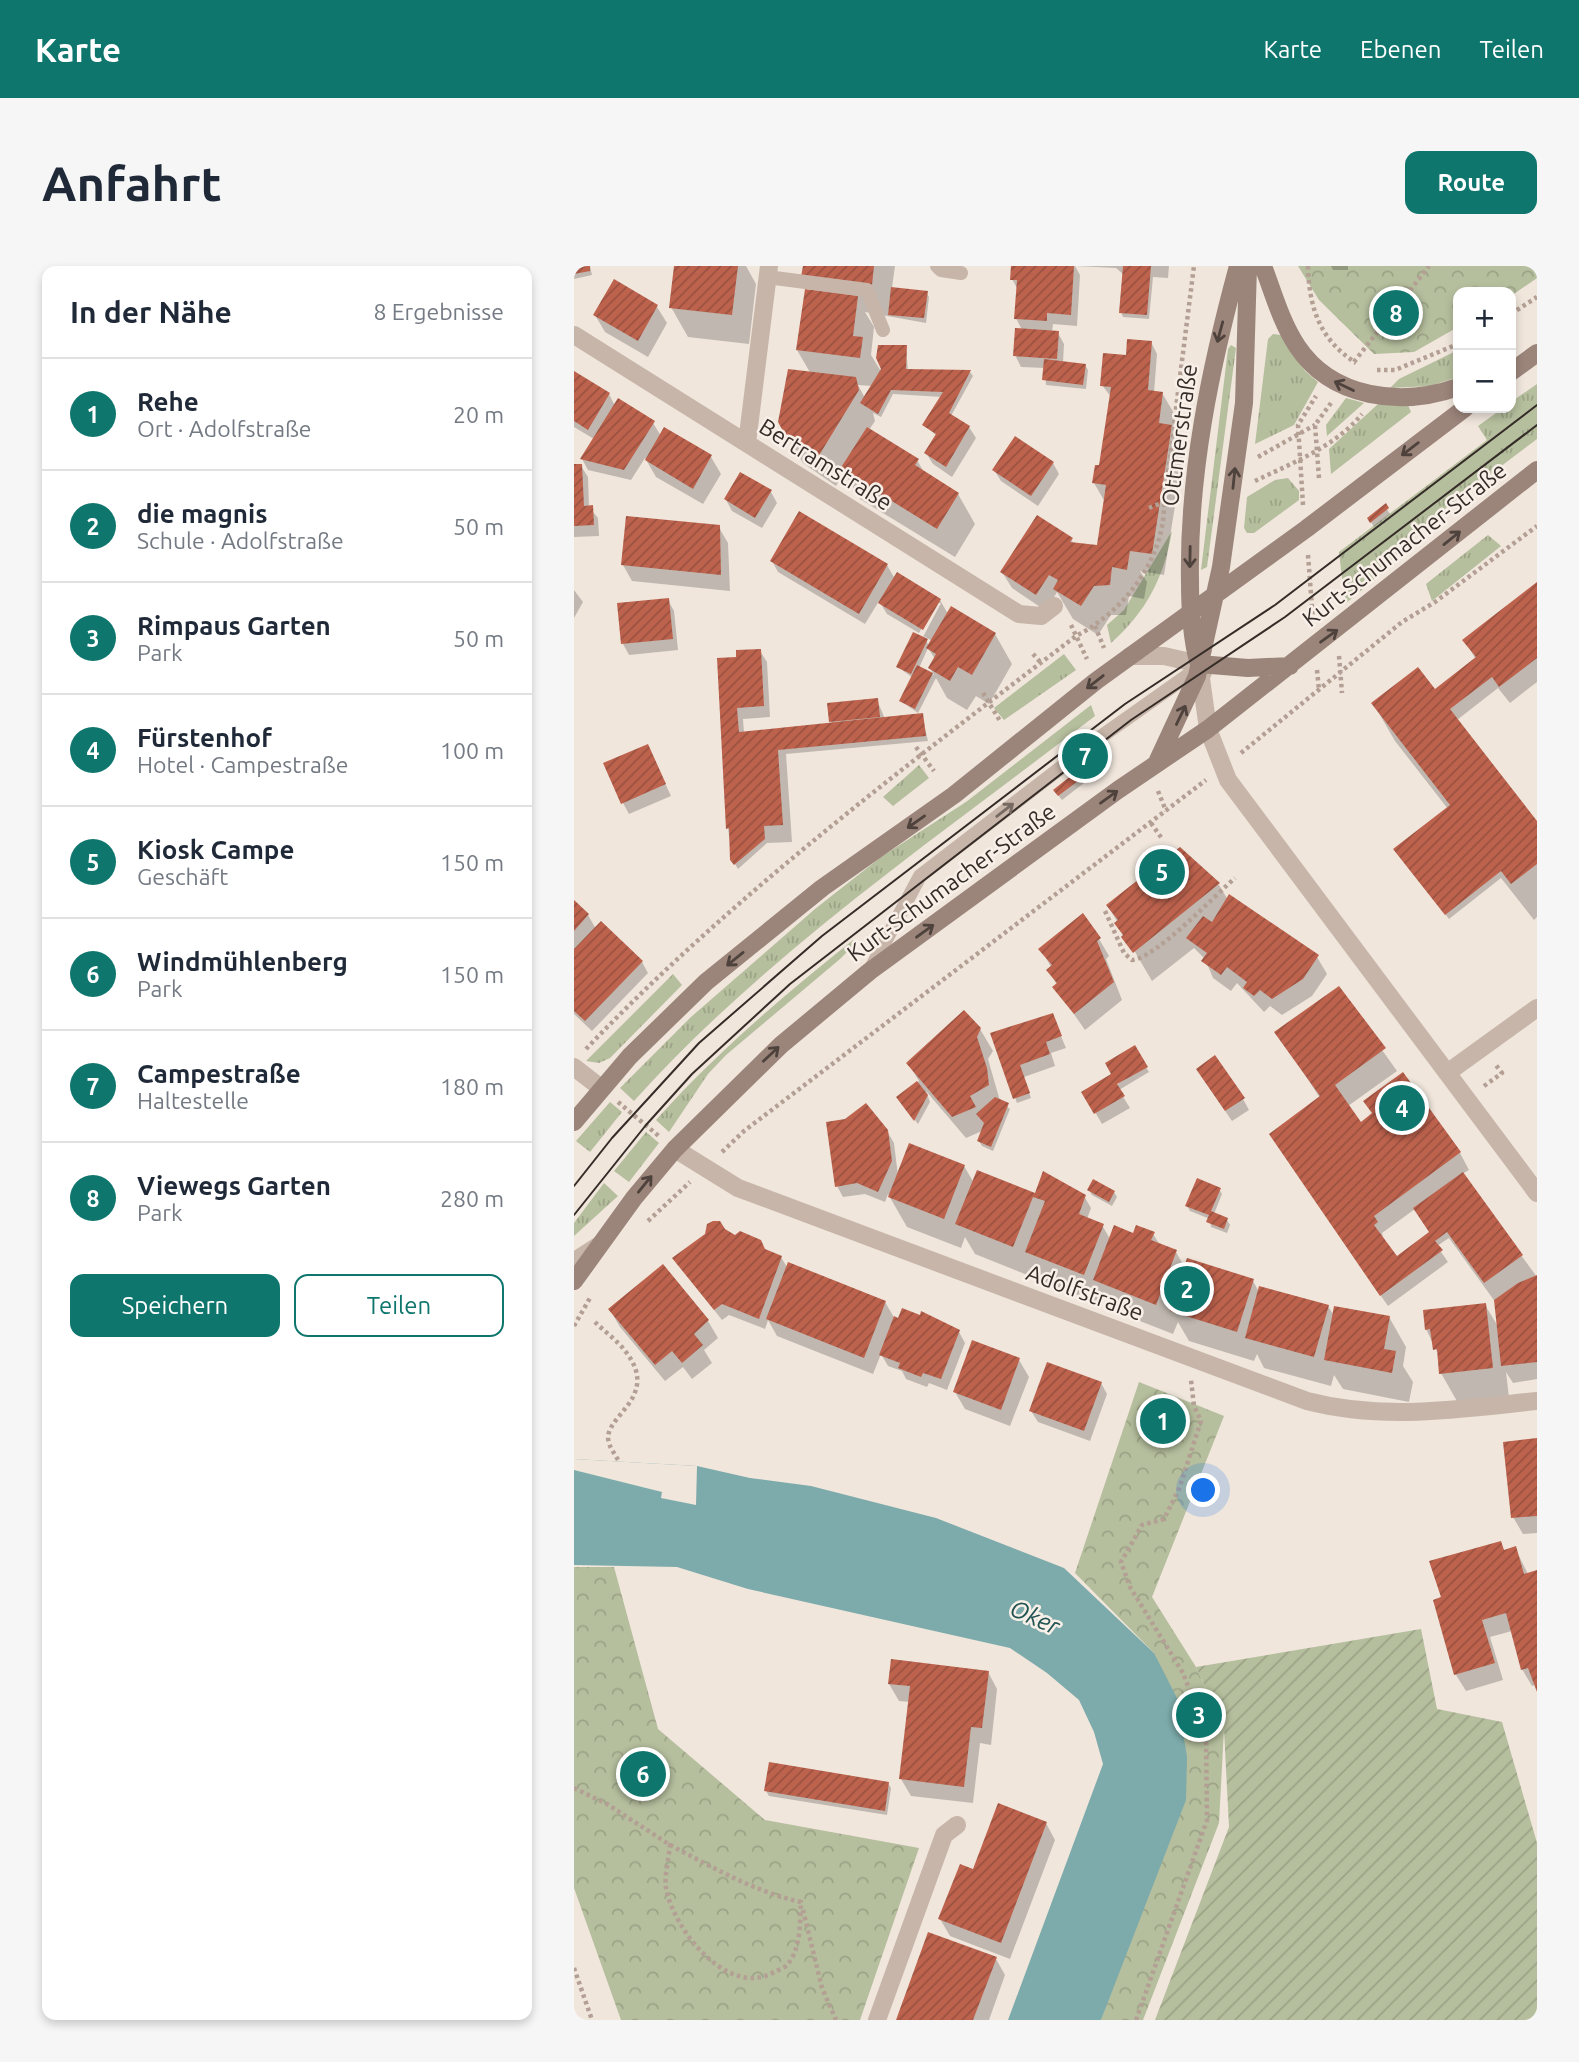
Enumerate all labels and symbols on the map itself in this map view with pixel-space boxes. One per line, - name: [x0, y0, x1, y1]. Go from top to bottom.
- pin: 8: [1373, 287, 1419, 339]
- one-way arrow: [1213, 320, 1226, 343]
- street label: Ottmerstraße: [1157, 362, 1201, 508]
- one-way arrow: [1334, 378, 1355, 392]
- street label: Bertramstraße: [755, 413, 897, 515]
- one-way arrow: [1402, 442, 1420, 457]
- street label: Kurt-Schumacher-Straße: [1297, 457, 1511, 631]
- one-way arrow: [1227, 467, 1240, 490]
- one-way arrow: [1443, 531, 1461, 546]
- one-way arrow: [1183, 545, 1197, 568]
- one-way arrow: [1319, 629, 1338, 643]
- one-way arrow: [1087, 674, 1105, 689]
- one-way arrow: [1175, 705, 1188, 726]
- pin: 7: [1062, 730, 1108, 782]
- one-way arrow: [1099, 790, 1118, 804]
- street label: Kurt-Schumacher-Straße: [842, 798, 1060, 966]
- one-way arrow: [996, 803, 1014, 818]
- one-way arrow: [907, 815, 926, 829]
- pin: 5: [1139, 846, 1185, 898]
- one-way arrow: [915, 924, 934, 938]
- one-way arrow: [726, 951, 744, 967]
- one-way arrow: [762, 1046, 779, 1063]
- pin: 4: [1379, 1082, 1425, 1134]
- one-way arrow: [637, 1176, 653, 1194]
- street label: Adolfstraße: [1023, 1259, 1147, 1325]
- pin: 2: [1164, 1263, 1210, 1315]
- pin: 1: [1140, 1395, 1186, 1447]
- your location: [1186, 1473, 1220, 1507]
- water label: Oker: [1006, 1594, 1065, 1640]
- pin: 3: [1176, 1689, 1222, 1741]
- pin: 6: [620, 1748, 666, 1800]

